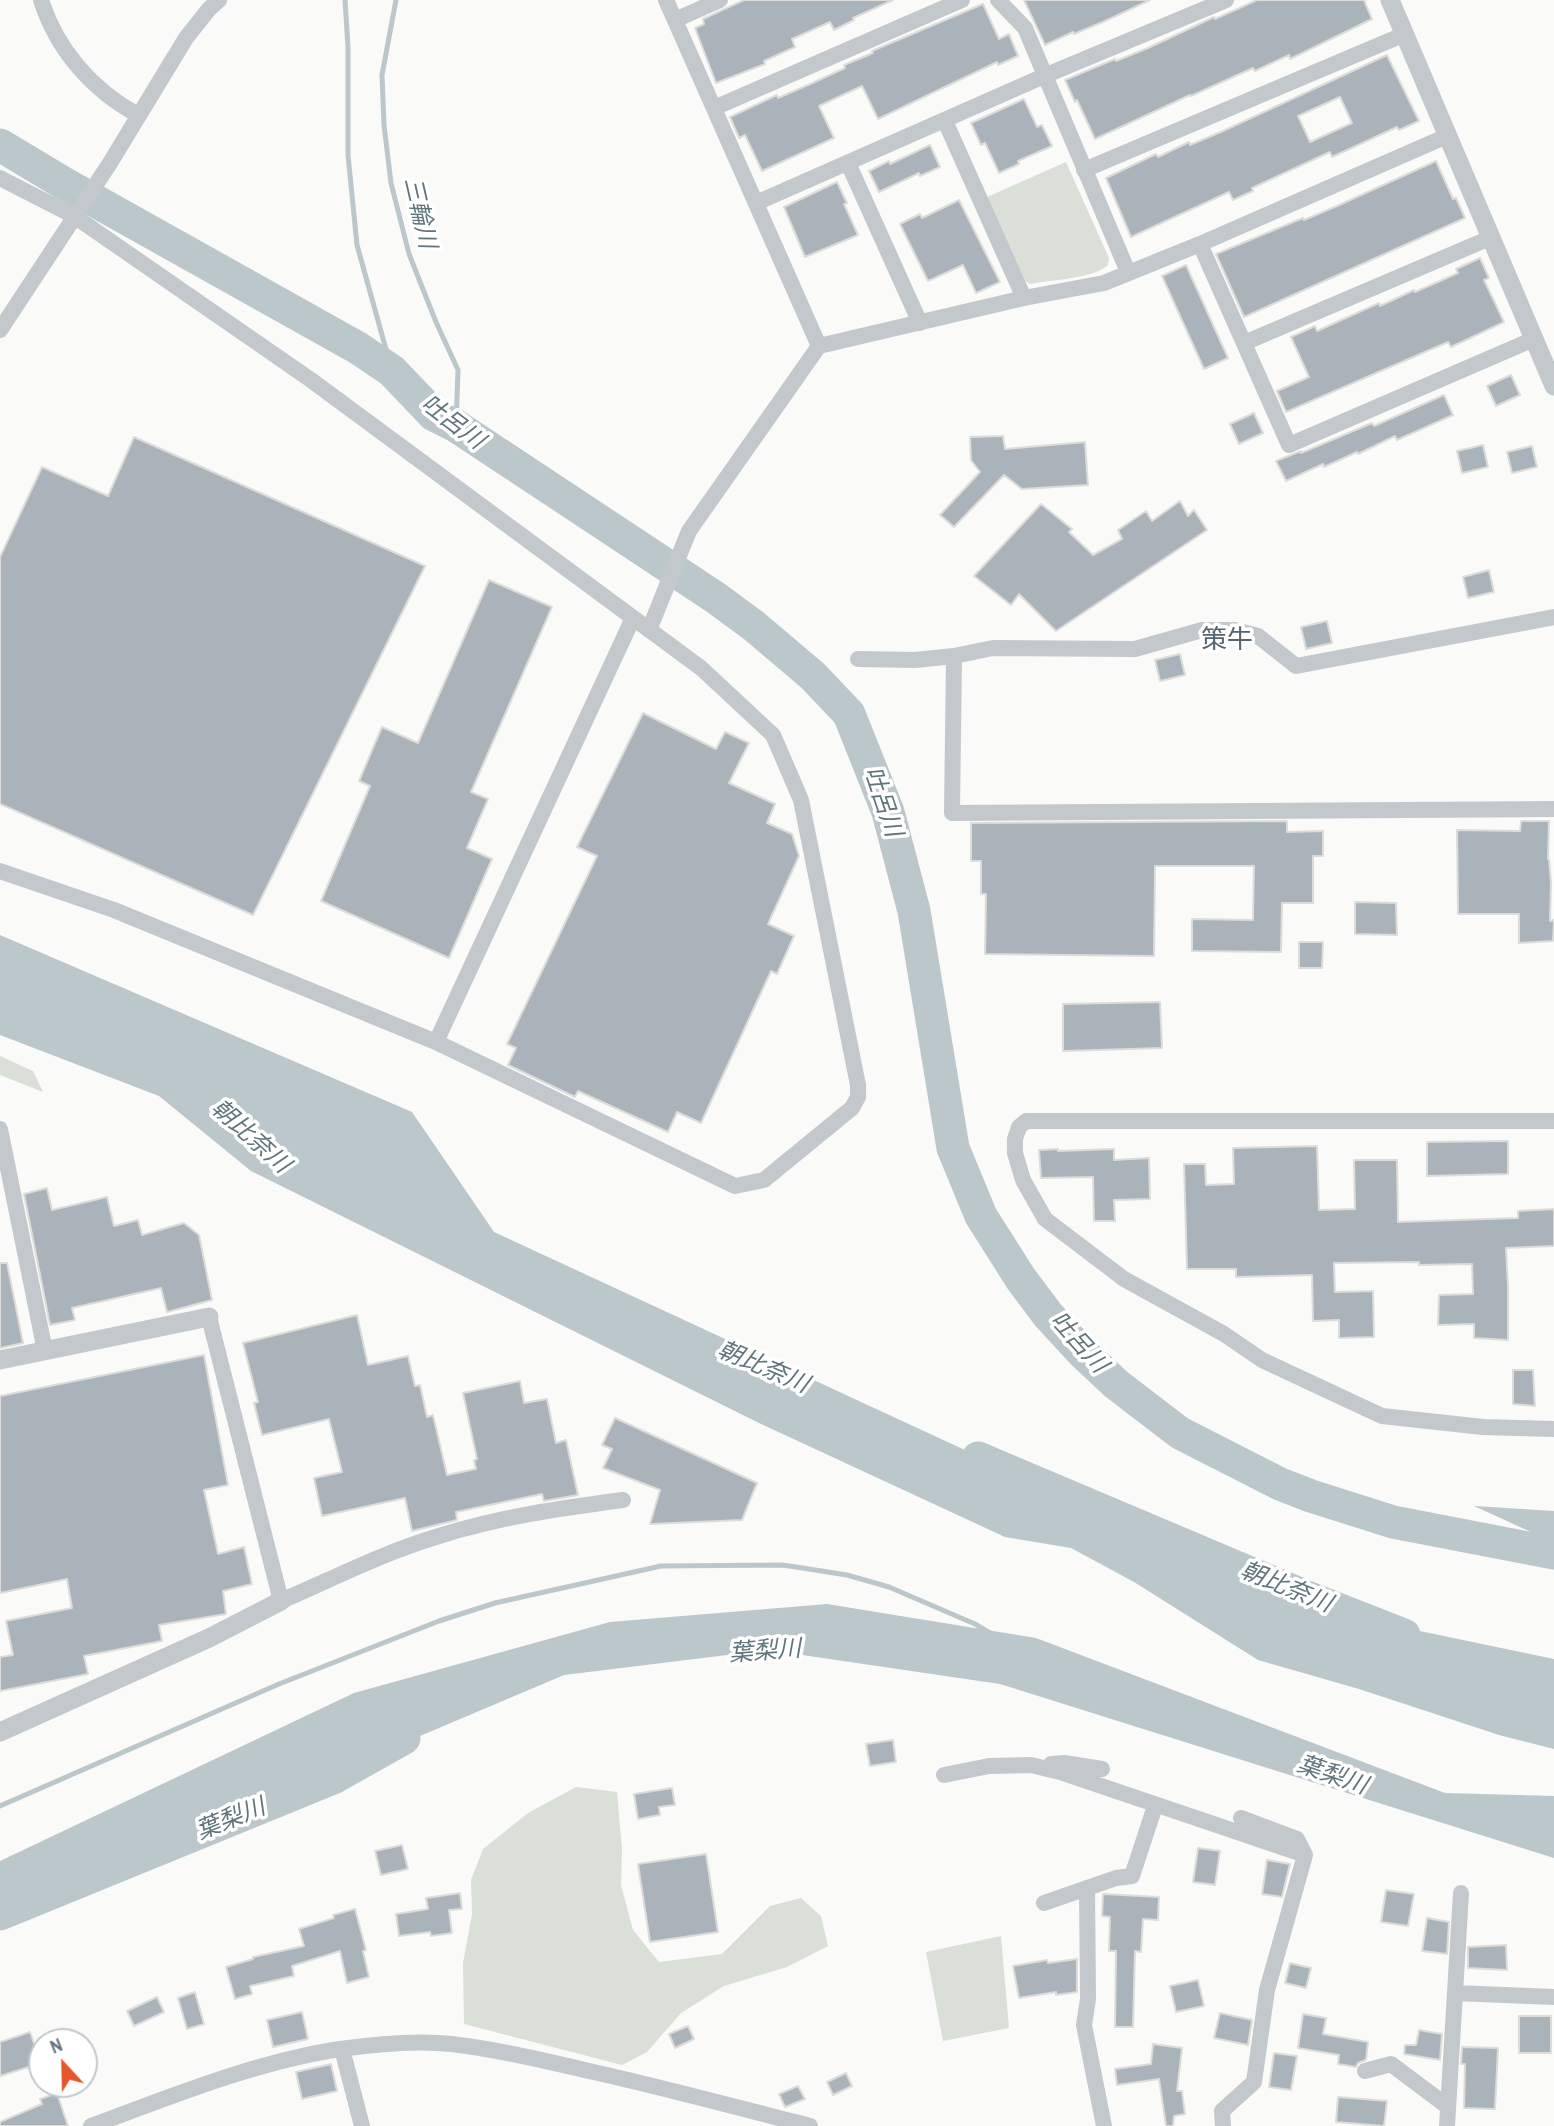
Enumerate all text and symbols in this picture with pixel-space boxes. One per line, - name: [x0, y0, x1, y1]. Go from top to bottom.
- water label: 三輪川: [397, 175, 441, 251]
- water label: 吐呂川: [415, 390, 489, 456]
- district label: 策牛: [1201, 625, 1253, 657]
- water label: 吐呂川: [857, 763, 907, 841]
- water label: 朝比奈川: [205, 1094, 295, 1180]
- water label: 吐呂川: [1043, 1307, 1113, 1379]
- water label: 朝比奈川: [713, 1336, 813, 1400]
- water label: 朝比奈川: [1236, 1557, 1336, 1619]
- water label: 葉梨川: [728, 1635, 802, 1669]
- water label: 葉梨川: [1293, 1751, 1371, 1801]
- water label: 葉梨川: [192, 1793, 270, 1847]
- north arrow: [28, 2028, 98, 2098]
- text: N: [46, 2031, 66, 2060]

